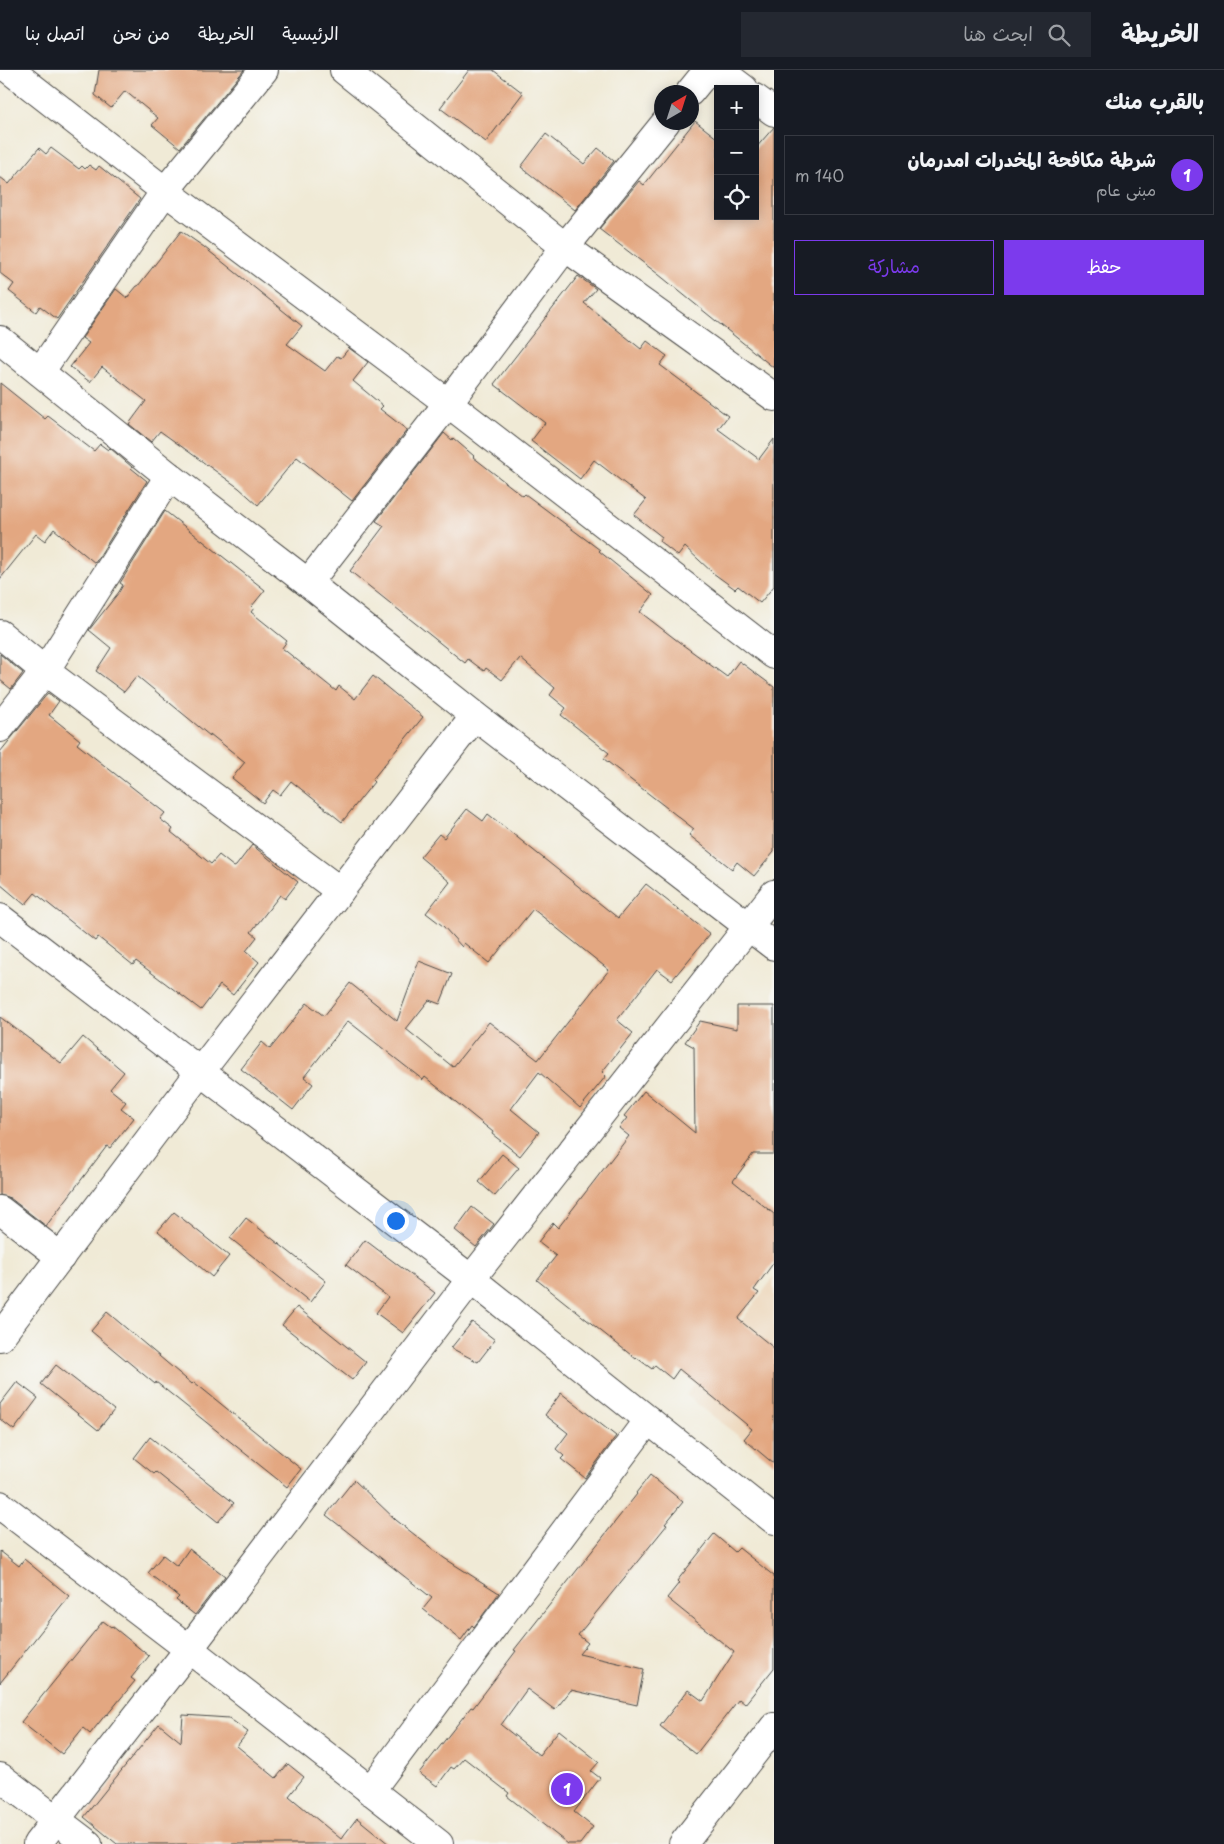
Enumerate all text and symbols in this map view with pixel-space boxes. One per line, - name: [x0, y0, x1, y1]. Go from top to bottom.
- search box: [741, 12, 1091, 57]
- text: الخريطة: [1121, 14, 1199, 50]
- text: اتصل بنا: [25, 19, 85, 46]
- text: من نحن: [113, 19, 170, 46]
- text: الخريطة: [198, 19, 254, 46]
- text: الرئيسية: [282, 19, 339, 46]
- text: ابحث هنا: [963, 19, 1033, 47]
- icon: search: [1045, 21, 1073, 49]
- text: بالقرب منك: [1105, 84, 1204, 116]
- north arrow: [654, 85, 699, 130]
- map controls: [714, 85, 759, 220]
- button: +: [714, 85, 759, 130]
- button: −: [714, 130, 759, 175]
- text: شرطة مكافحة المخدرات امدرمان: [907, 145, 1156, 173]
- text: 140 m: [795, 163, 844, 187]
- text: 1: [1183, 163, 1191, 187]
- button: locate: [714, 175, 759, 220]
- text: مبنى عام: [1096, 177, 1156, 201]
- button: مشاركة: [794, 240, 994, 295]
- button: حفظ: [1004, 240, 1204, 295]
- your location: [383, 1208, 409, 1234]
- pin: 1: [551, 1770, 583, 1808]

